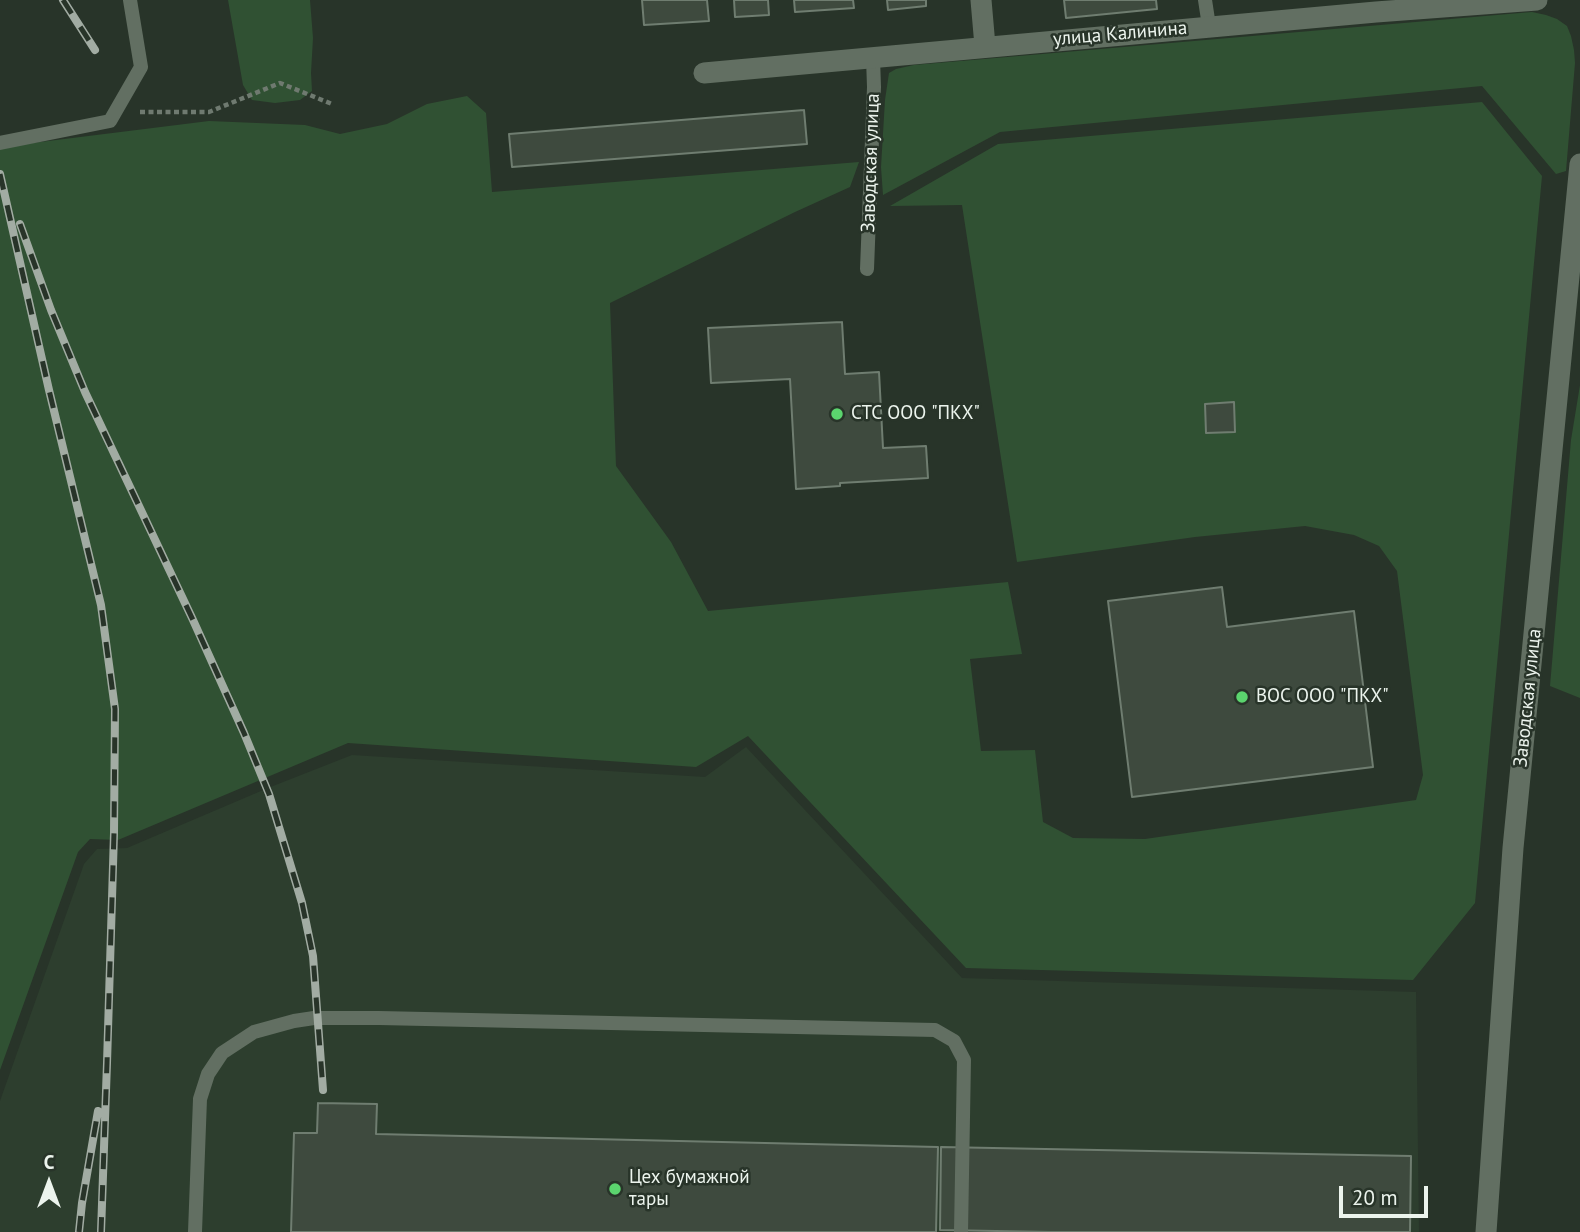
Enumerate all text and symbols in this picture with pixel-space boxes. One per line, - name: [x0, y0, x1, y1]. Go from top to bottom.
- street label: улица Калинина: [1052, 17, 1188, 51]
- street label: Заводская улица: [857, 93, 885, 233]
- place label: СТС ООО "ПКХ": [851, 403, 980, 425]
- marker: СТС ООО "ПКХ": [829, 406, 845, 422]
- street label: Заводская улица: [1509, 628, 1547, 768]
- place label: ВОС ООО "ПКХ": [1256, 686, 1389, 708]
- marker: ВОС ООО "ПКХ": [1234, 689, 1250, 705]
- north arrow: [14, 1148, 84, 1218]
- text: С: [44, 1150, 54, 1174]
- place label: Цех бумажной тары: [629, 1167, 750, 1211]
- scale bar: [1342, 1172, 1431, 1216]
- marker: Цех бумажной тары: [607, 1181, 623, 1197]
- text: 20 m: [1352, 1184, 1398, 1211]

